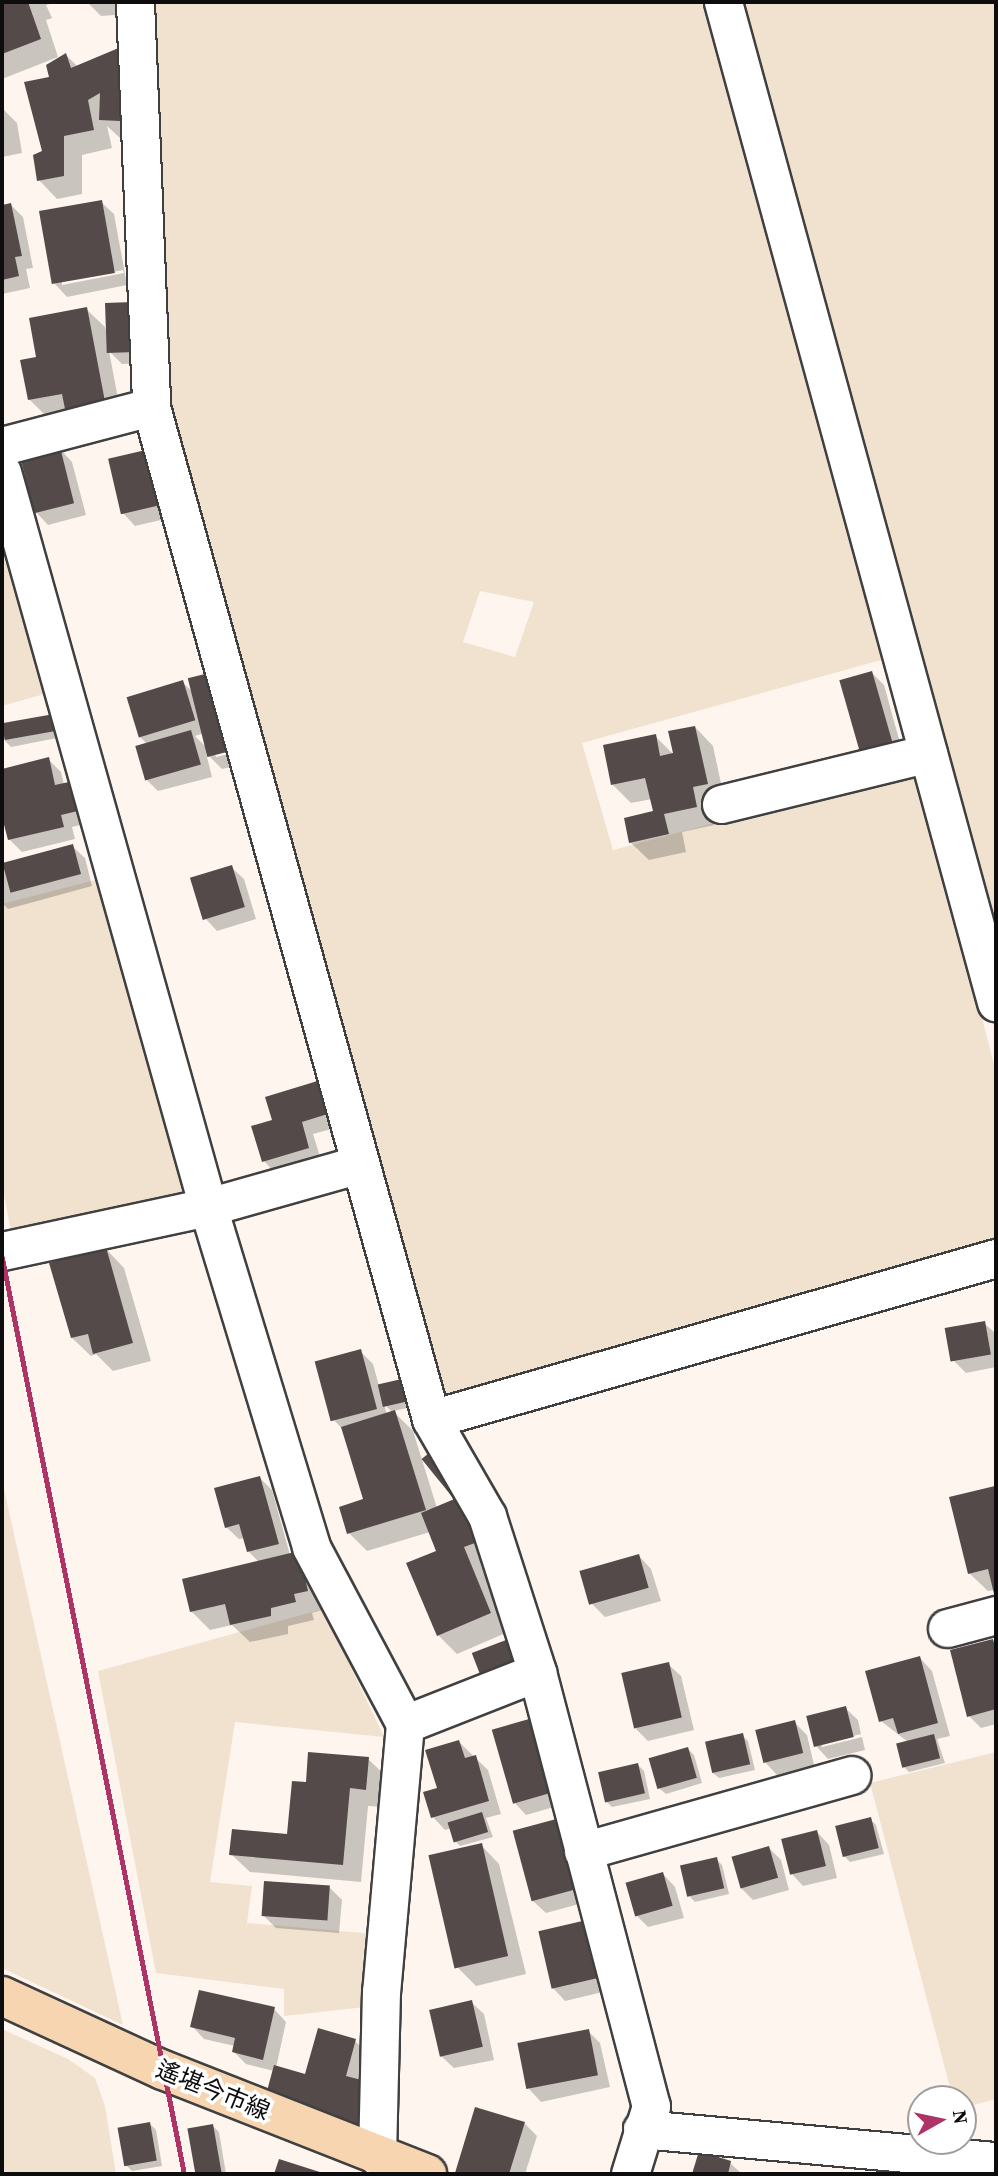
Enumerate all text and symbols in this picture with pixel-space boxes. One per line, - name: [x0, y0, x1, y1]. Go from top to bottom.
- street label: 遙堪今市線: [152, 2054, 274, 2126]
- north arrow: [907, 2085, 977, 2155]
- text: N: [947, 2108, 975, 2126]

